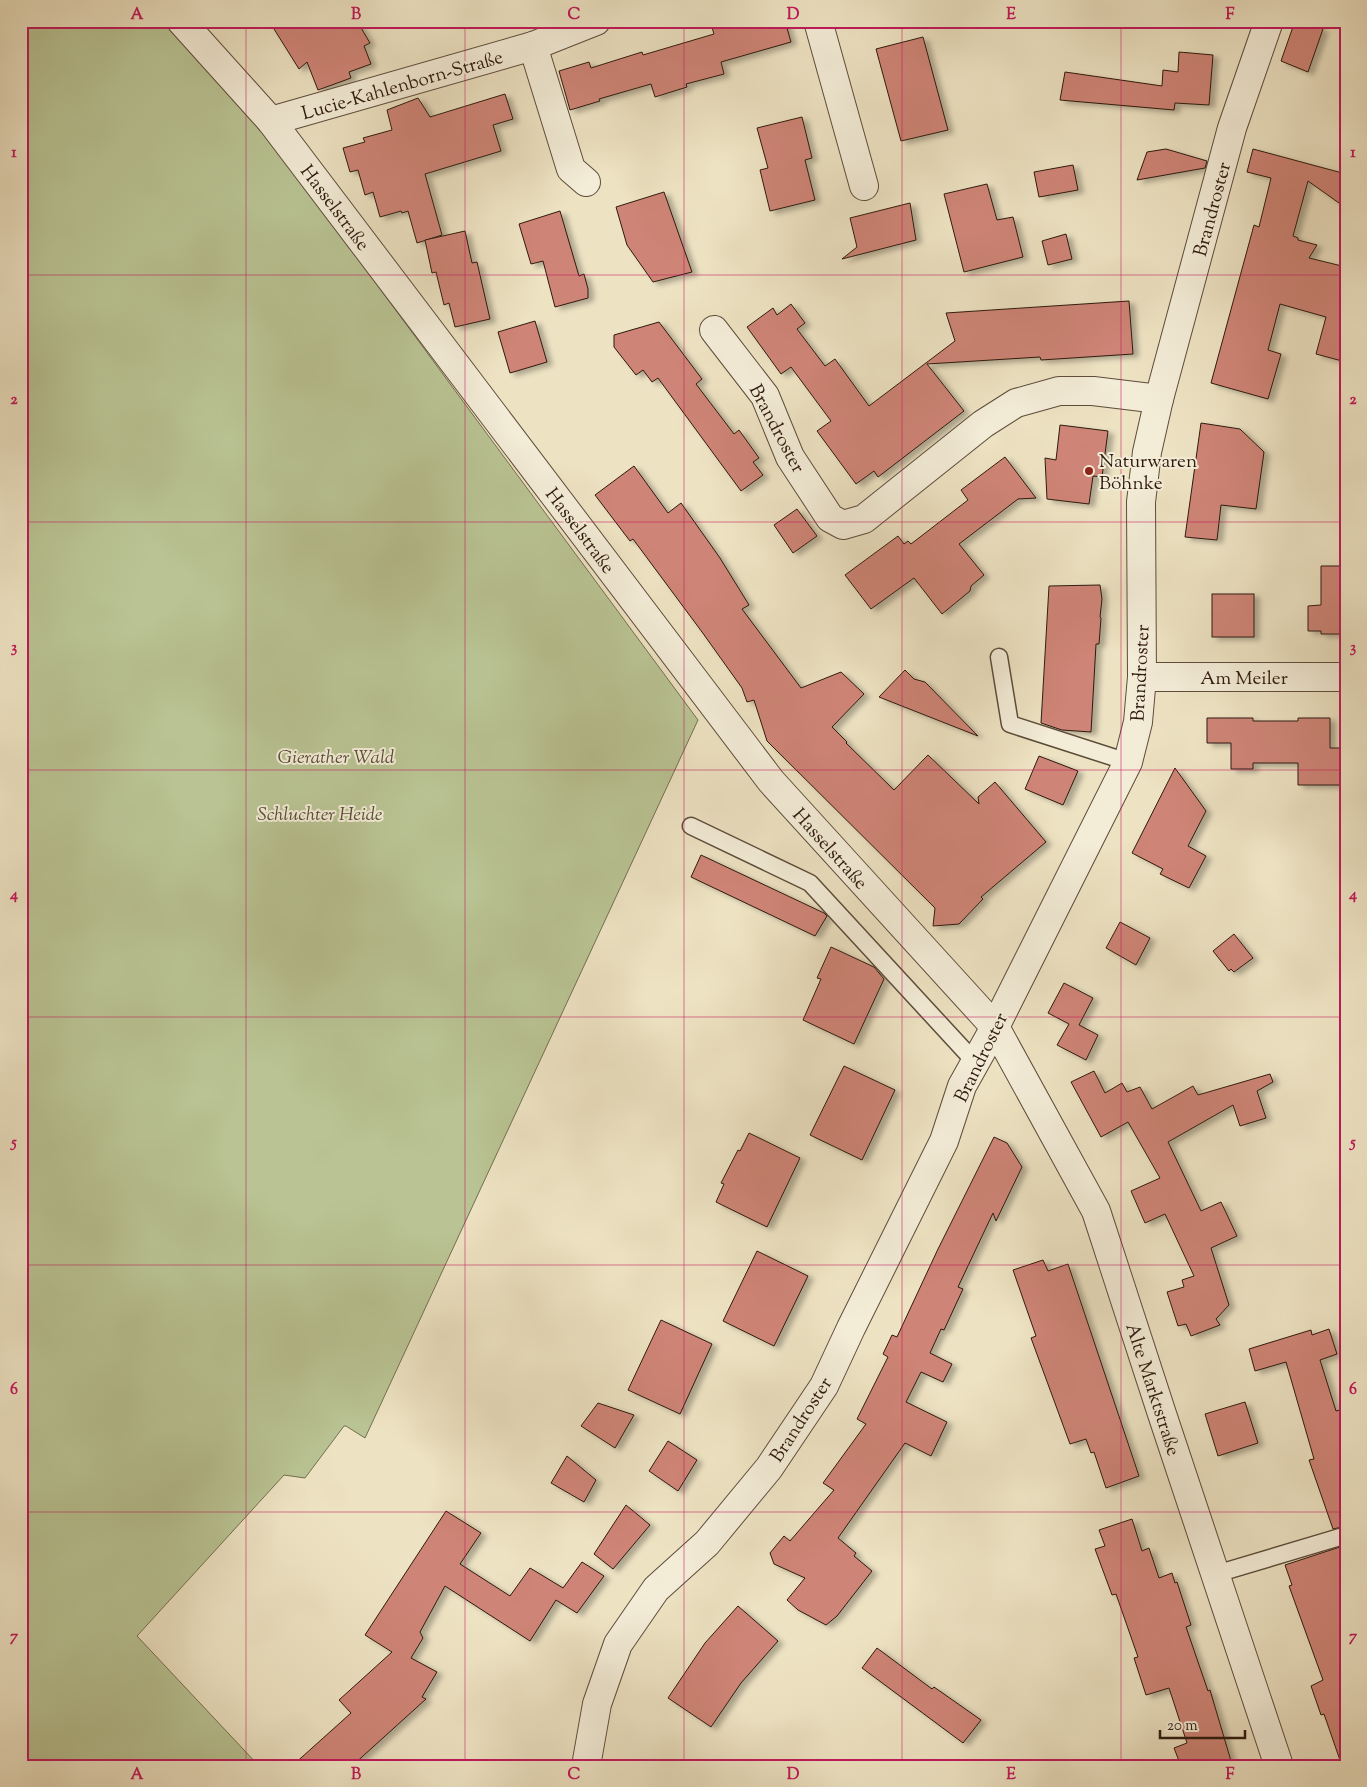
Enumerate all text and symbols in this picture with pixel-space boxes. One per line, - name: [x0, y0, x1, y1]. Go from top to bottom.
- text: A: [131, 4, 144, 27]
- text: B: [351, 4, 361, 27]
- text: C: [568, 4, 581, 27]
- text: D: [787, 4, 800, 27]
- text: E: [1006, 4, 1016, 27]
- text: F: [1226, 4, 1235, 27]
- street label: Lucie-Kahlenborn-Straße: [299, 45, 507, 128]
- text: 1: [11, 142, 17, 165]
- text: 1: [1350, 142, 1356, 165]
- street label: Brandroster: [1188, 159, 1239, 260]
- street label: Hasselstraße: [293, 160, 375, 257]
- street label: Brandroster: [741, 380, 810, 478]
- text: 2: [10, 389, 18, 412]
- text: 2: [1349, 389, 1357, 412]
- place label: Naturwaren Böhnke: [1099, 449, 1197, 498]
- marker: Naturwaren Böhnke: [1083, 465, 1095, 477]
- street label: Hasselstraße: [538, 483, 620, 580]
- street label: Brandroster: [1125, 624, 1158, 722]
- text: 3: [11, 637, 18, 660]
- text: 3: [1350, 637, 1357, 660]
- street label: Am Meiler: [1200, 666, 1288, 693]
- park label: Gierather Wald: [278, 745, 395, 772]
- park label: Schluchter Heide: [258, 802, 383, 829]
- street label: Hasselstraße: [785, 803, 873, 897]
- text: 4: [9, 884, 18, 907]
- text: 4: [1348, 884, 1357, 907]
- street label: Brandroster: [949, 1009, 1016, 1108]
- text: 5: [9, 1132, 17, 1155]
- text: 5: [1348, 1132, 1356, 1155]
- street label: Alte Marktstraße: [1117, 1320, 1186, 1460]
- street label: Brandroster: [764, 1372, 840, 1468]
- text: 6: [10, 1379, 18, 1402]
- text: 6: [1349, 1379, 1357, 1402]
- text: 7: [10, 1626, 19, 1649]
- text: 7: [1349, 1626, 1358, 1649]
- scale bar: [1160, 1707, 1244, 1739]
- text: 20 m: [1167, 1716, 1198, 1737]
- text: A: [131, 1764, 144, 1787]
- text: B: [351, 1764, 361, 1787]
- text: C: [568, 1764, 581, 1787]
- text: D: [787, 1764, 800, 1787]
- text: E: [1006, 1764, 1016, 1787]
- text: F: [1226, 1764, 1235, 1787]

